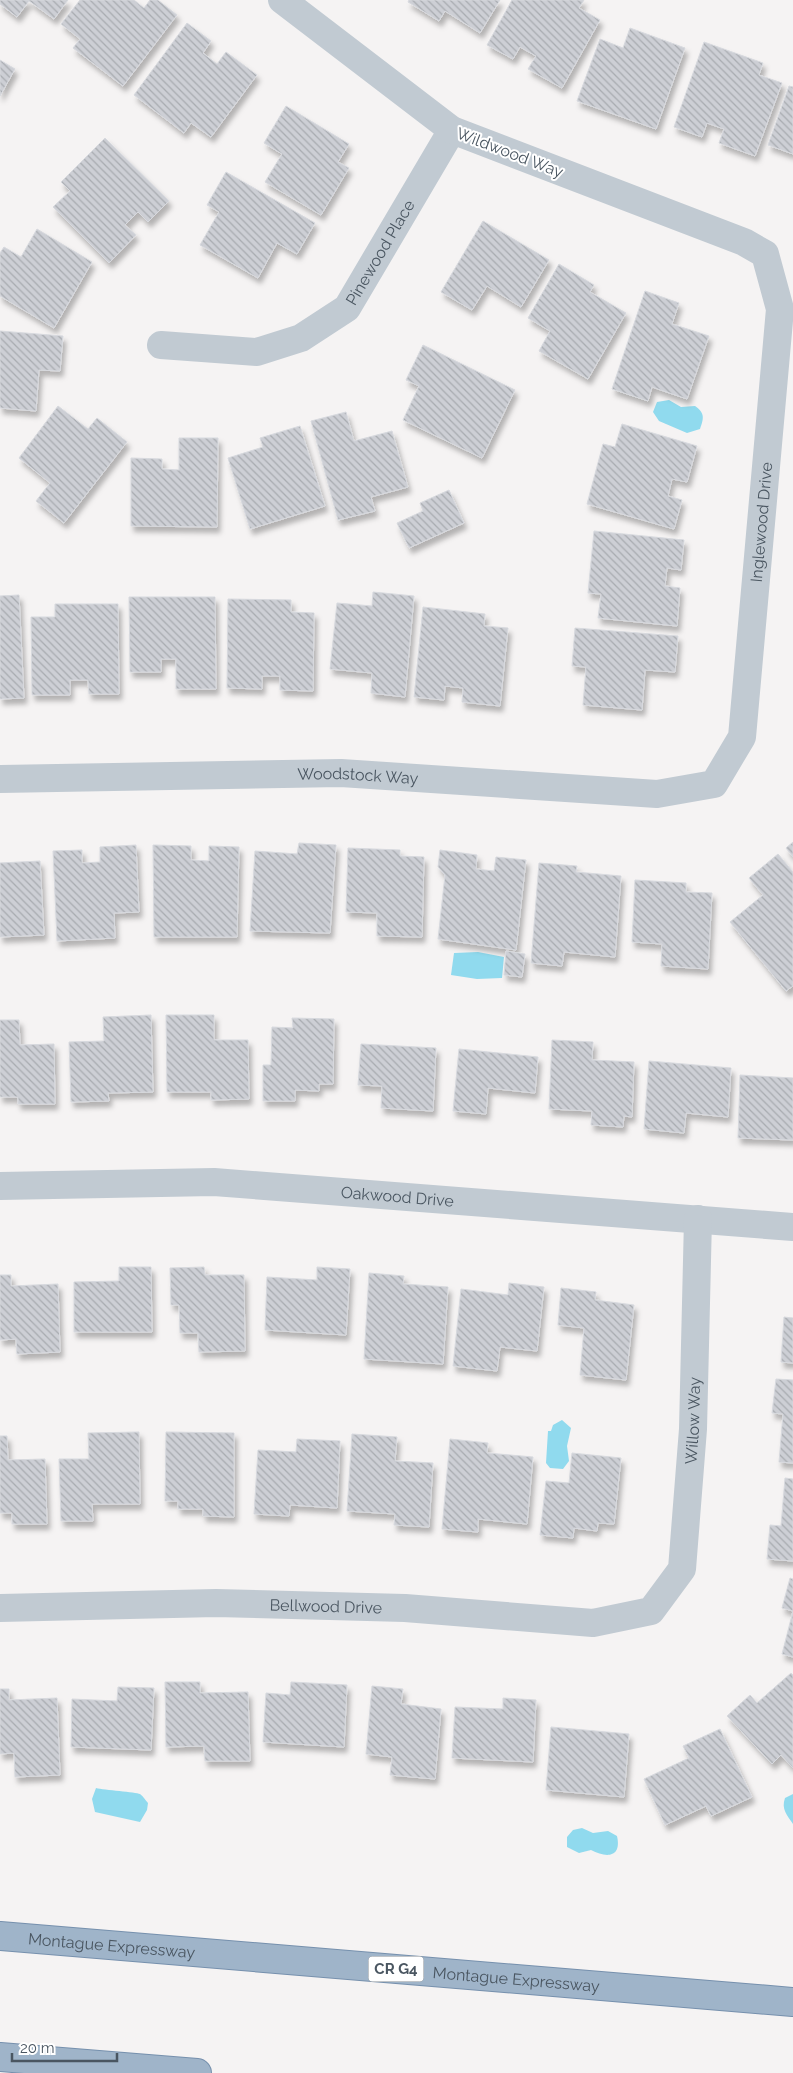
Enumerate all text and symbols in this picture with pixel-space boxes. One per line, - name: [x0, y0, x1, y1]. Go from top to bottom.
- street label: Wildwood Way: [454, 123, 566, 182]
- street label: Pinewood Place: [342, 197, 419, 309]
- street label: Inglewood Drive: [747, 461, 776, 583]
- street label: Woodstock Way: [297, 764, 419, 788]
- street label: Oakwood Drive: [340, 1183, 455, 1211]
- street label: Willow Way: [681, 1376, 704, 1465]
- street label: Bellwood Drive: [269, 1595, 382, 1617]
- street label: Montague Expressway: [27, 1929, 196, 1962]
- road number: CR G4: [368, 1956, 424, 1982]
- street label: Montague Expressway: [432, 1963, 601, 1996]
- scale bar: [12, 2030, 118, 2062]
- text: 20 m: [20, 2039, 55, 2057]

